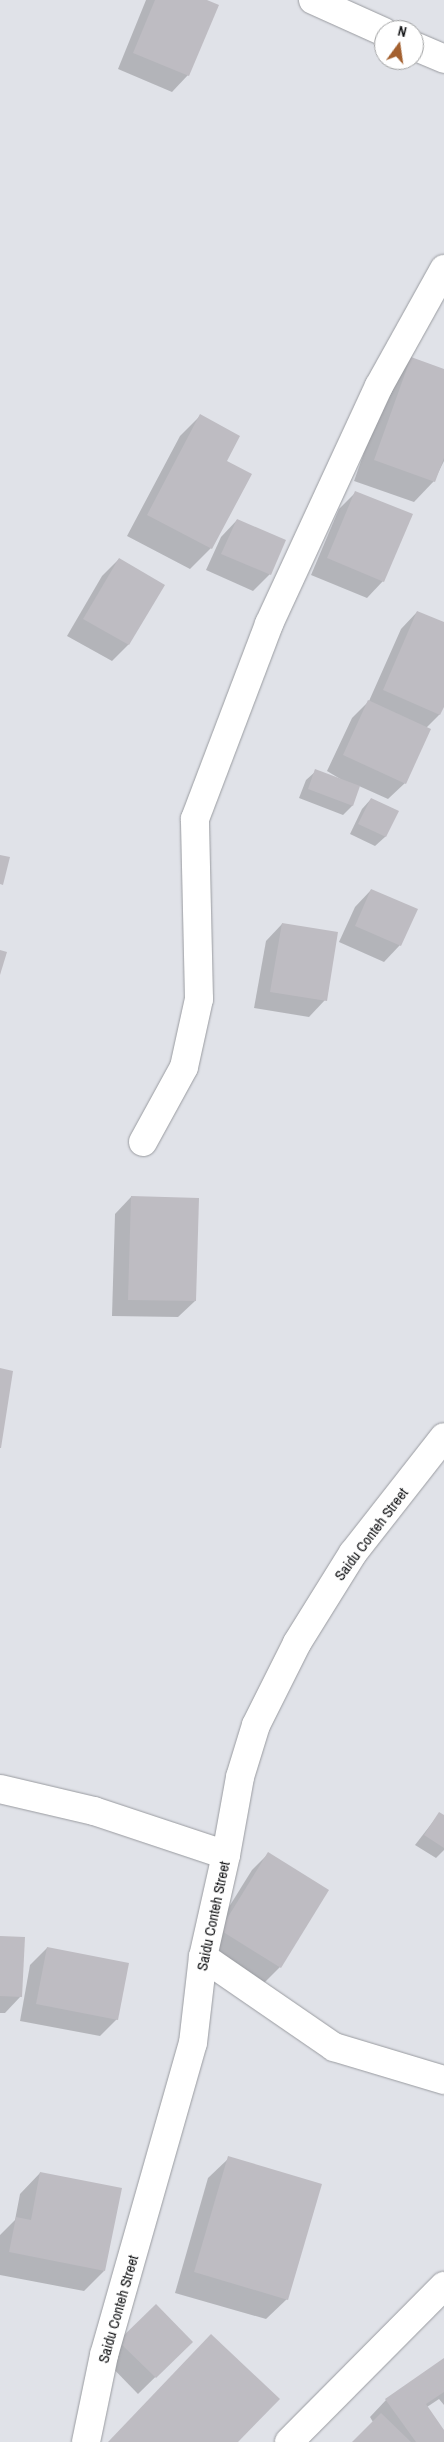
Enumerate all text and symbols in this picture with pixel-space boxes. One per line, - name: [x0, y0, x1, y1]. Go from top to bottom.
- north arrow: [374, 20, 424, 70]
- text: N: [396, 22, 409, 41]
- street label: Saidu Conteh Street: [330, 1484, 412, 1584]
- street label: Saidu Conteh Street: [193, 1860, 233, 1972]
- street label: Saidu Conteh Street: [94, 2253, 142, 2365]

